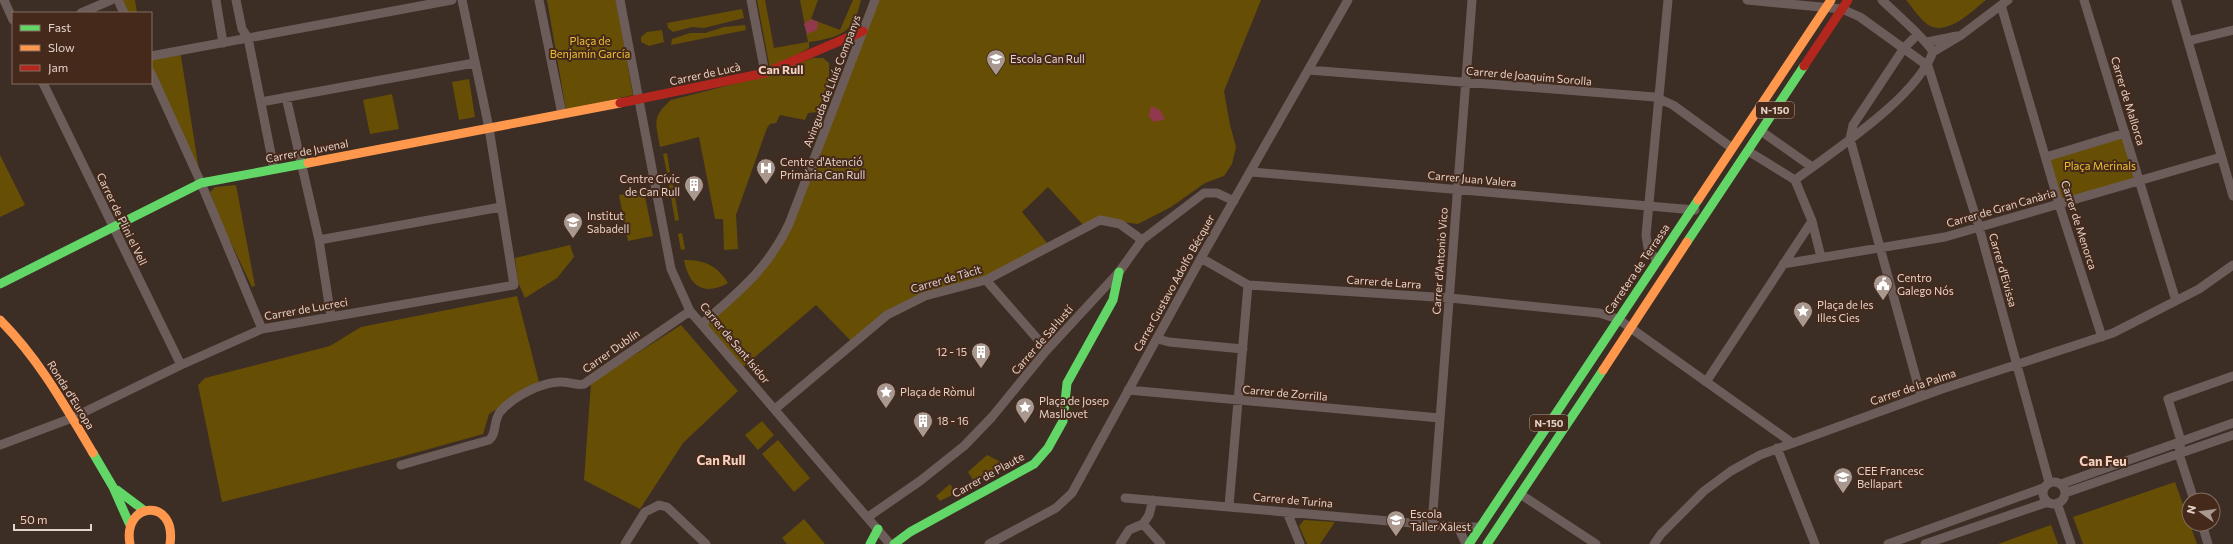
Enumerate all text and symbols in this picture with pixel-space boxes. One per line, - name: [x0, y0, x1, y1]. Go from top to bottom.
- legend: [12, 12, 152, 84]
- street label: Avinguda de Lluís Companys: [800, 13, 863, 149]
- text: Fast: [48, 20, 71, 34]
- park label: Plaça de Benjamín García: [550, 34, 630, 60]
- text: Slow: [48, 40, 75, 54]
- school or university icon: Escola Can Rull: [985, 48, 1007, 76]
- place label: Escola Can Rull: [1010, 52, 1085, 65]
- street label: Carrer de Mallorca: [2109, 55, 2148, 147]
- text: Jam: [48, 60, 68, 75]
- street label: Carrer de Lucà: [668, 60, 741, 87]
- district label: Can Rull: [758, 62, 804, 76]
- street label: Carrer de Joaquim Sorolla: [1466, 64, 1592, 88]
- road number: N-150: [1756, 102, 1794, 118]
- street label: Carrer de Juvenal: [264, 136, 350, 166]
- place label: Centre d'Atenció Primària Can Rull: [780, 155, 865, 181]
- hospital icon: Centre d'Atenció Primària Can Rull: [755, 157, 777, 185]
- park label: Plaça Merinals: [2064, 159, 2136, 172]
- street label: Carrer Juan Valera: [1427, 168, 1517, 190]
- street label: Carrer de Plini el Vell: [94, 171, 150, 267]
- place label: Centre Cívic de Can Rull: [619, 172, 680, 198]
- building icon: Centre Cívic de Can Rull: [683, 174, 705, 202]
- street label: Carrer de Menorca: [2059, 179, 2100, 271]
- street label: Carrer de Gran Canària: [1945, 186, 2057, 229]
- street label: Carrer d'Antonio Vico: [1429, 207, 1450, 315]
- place label: Institut Sabadell: [587, 209, 629, 235]
- school or university icon: Institut Sabadell: [562, 211, 584, 239]
- street label: Carrer Gustavo Adolfo Bécquer: [1130, 211, 1217, 354]
- street label: Carretera de Terrassa: [1601, 221, 1672, 316]
- street label: Carrer d'Eivissa: [1987, 231, 2020, 308]
- street label: Carrer de Tàcit: [909, 262, 983, 295]
- place label: Centro Galego Nós: [1897, 271, 1954, 297]
- street label: Carrer de Larra: [1346, 272, 1422, 291]
- public building icon: Centro Galego Nós: [1872, 273, 1894, 301]
- street label: Carrer de Lucreci: [263, 295, 349, 322]
- place label: Plaça de les Illes Cies: [1817, 298, 1874, 324]
- street label: Carrer de Sant Isidor: [698, 300, 773, 386]
- place icon: Plaça de les Illes Cies: [1792, 300, 1814, 328]
- street label: Carrer de Sal·lustí: [1008, 302, 1076, 377]
- street label: Carrer Dublín: [580, 326, 642, 375]
- building icon: 12 - 15: [970, 341, 992, 369]
- place label: 12 - 15: [936, 345, 967, 358]
- street label: Ronda d'Europa: [45, 358, 98, 431]
- street label: Carrer de la Palma: [1868, 366, 1957, 407]
- place icon: Plaça de Ròmul: [875, 381, 897, 409]
- street label: Carrer de Zorrilla: [1242, 382, 1328, 403]
- place label: Plaça de Ròmul: [900, 385, 975, 398]
- place label: Plaça de Josep Masllovet: [1039, 394, 1109, 420]
- place icon: Plaça de Josep Masllovet: [1014, 396, 1036, 424]
- building icon: 18 - 16: [912, 410, 934, 438]
- place label: 18 - 16: [937, 414, 969, 427]
- road number: N-150: [1530, 415, 1568, 431]
- street label: Carrer de Plaute: [949, 449, 1026, 500]
- district label: Can Rull: [696, 452, 746, 468]
- district label: Can Feu: [2079, 453, 2127, 469]
- place label: CEE Francesc Bellapart: [1857, 464, 1924, 490]
- school or university icon: CEE Francesc Bellapart: [1832, 466, 1854, 494]
- street label: Carrer de Turina: [1253, 490, 1333, 509]
- north arrow: [2181, 492, 2221, 532]
- text: N: [2184, 504, 2198, 515]
- scale bar: [14, 506, 91, 532]
- place label: Escola Taller Xalest: [1410, 507, 1472, 533]
- school or university icon: Escola Taller Xalest: [1385, 509, 1407, 537]
- text: 50 m: [20, 512, 48, 526]

